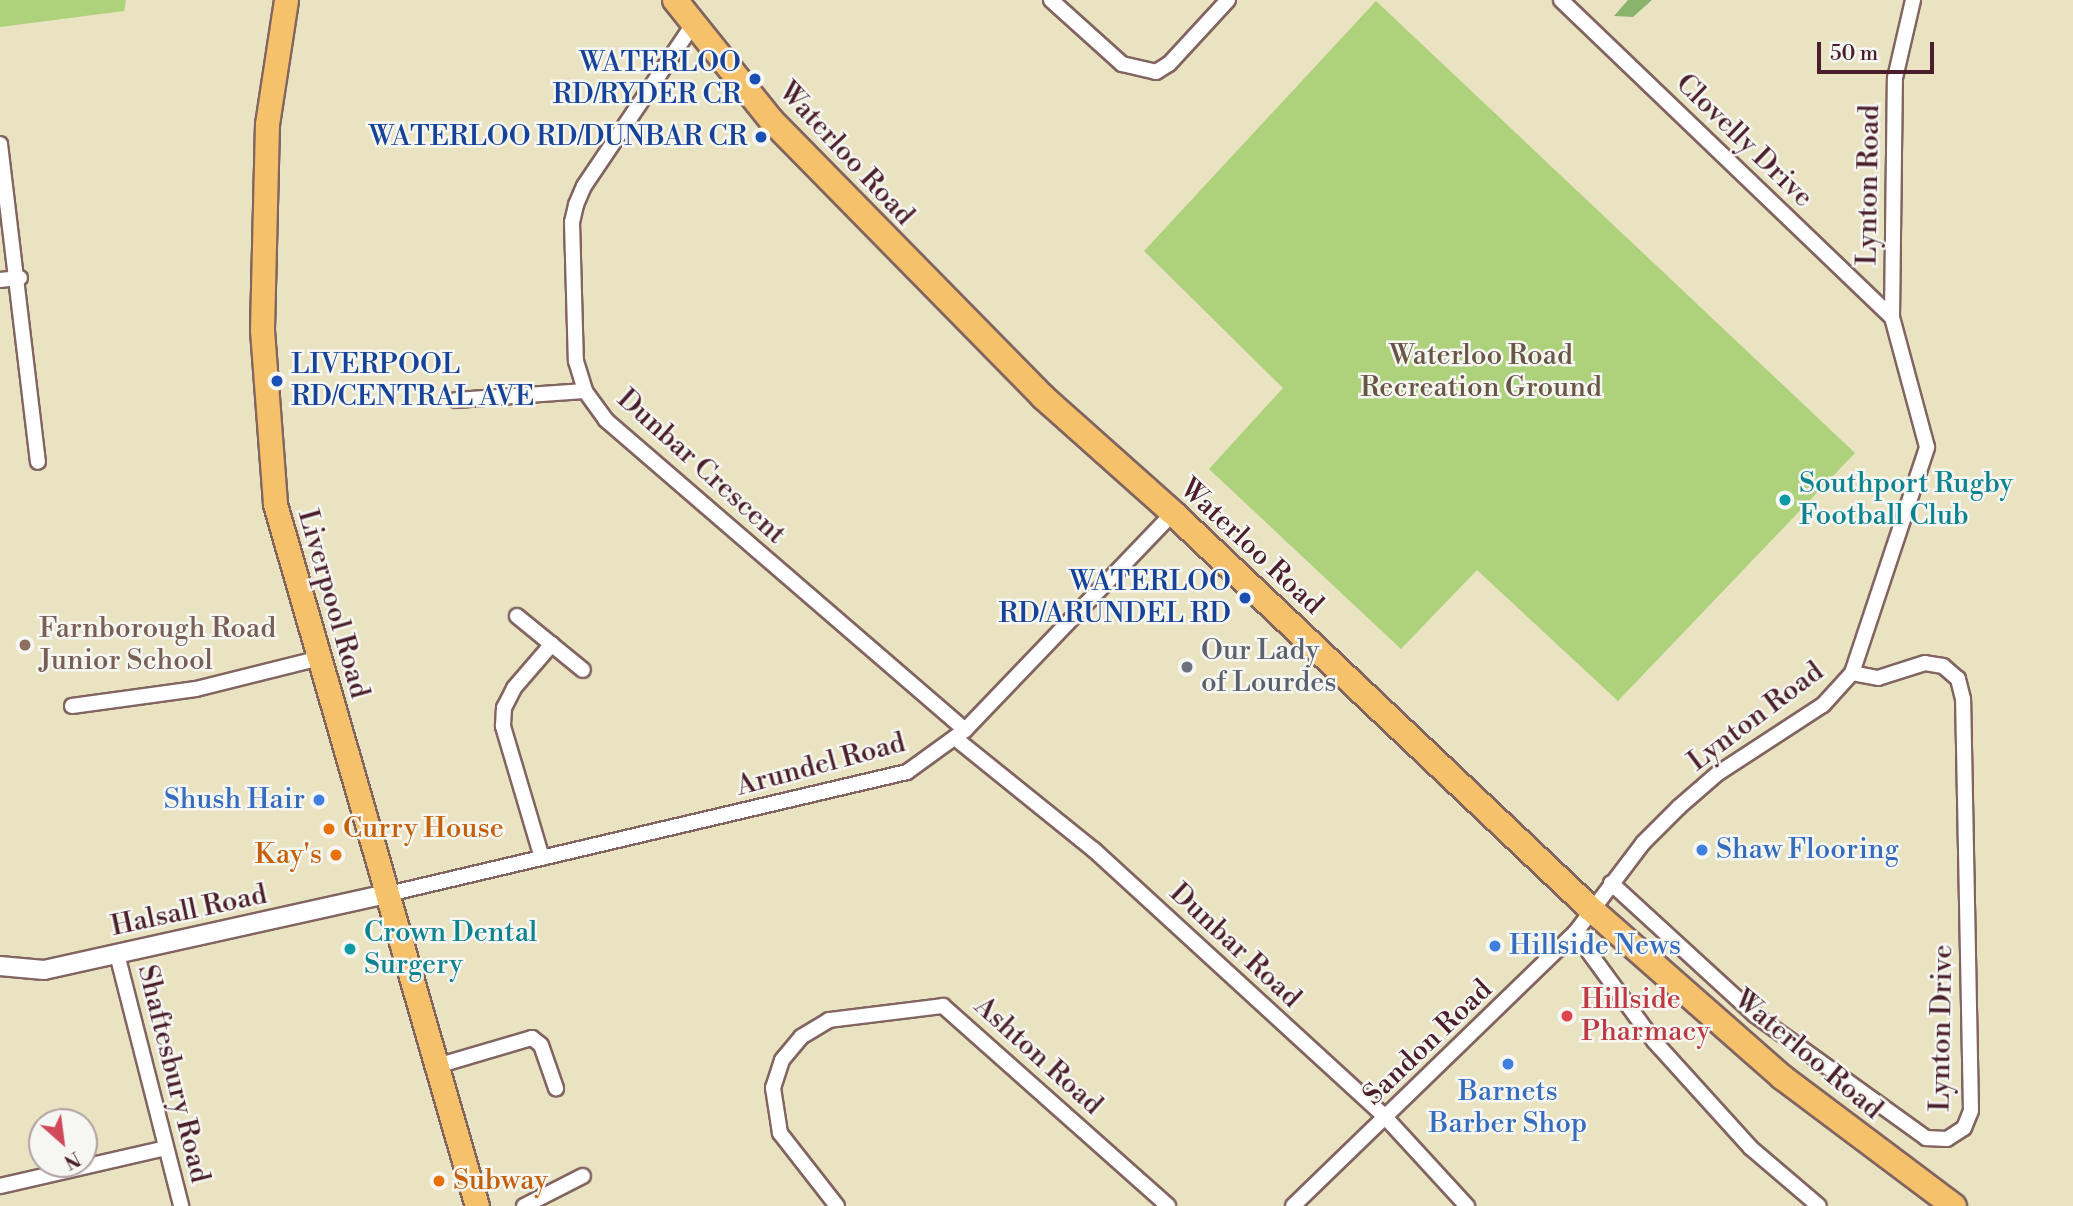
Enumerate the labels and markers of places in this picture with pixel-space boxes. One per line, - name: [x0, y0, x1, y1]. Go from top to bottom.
- place label: WATERLOO RD/RYDER CR: [553, 46, 741, 112]
- marker: WATERLOO RD/RYDER CR: [747, 71, 763, 87]
- place label: WATERLOO RD/DUNBAR CR: [369, 120, 747, 154]
- marker: WATERLOO RD/DUNBAR CR: [753, 129, 769, 145]
- place label: LIVERPOOL RD/CENTRAL AVE: [291, 348, 534, 414]
- marker: LIVERPOOL RD/CENTRAL AVE: [269, 373, 285, 389]
- place label: Southport Rugby Football Club: [1799, 467, 2013, 533]
- marker: Southport Rugby Football Club: [1777, 492, 1793, 508]
- place label: WATERLOO RD/ARUNDEL RD: [999, 565, 1231, 631]
- marker: WATERLOO RD/ARUNDEL RD: [1237, 590, 1253, 606]
- place label: Farnborough Road Junior School: [39, 612, 276, 678]
- place label: Our Lady of Lourdes: [1201, 634, 1337, 700]
- marker: Farnborough Road Junior School: [17, 637, 33, 653]
- marker: Our Lady of Lourdes: [1179, 659, 1195, 675]
- place label: Shush Hair: [164, 783, 305, 817]
- marker: Shush Hair: [311, 792, 327, 808]
- place label: Curry House: [343, 812, 504, 846]
- marker: Curry House: [321, 821, 337, 837]
- place label: Shaw Flooring: [1716, 833, 1899, 867]
- place label: Kay's: [254, 838, 322, 872]
- marker: Shaw Flooring: [1694, 842, 1710, 858]
- marker: Kay's: [328, 847, 344, 863]
- place label: Crown Dental Surgery: [364, 916, 537, 982]
- place label: Hillside News: [1509, 929, 1681, 963]
- marker: Hillside News: [1487, 938, 1503, 954]
- marker: Crown Dental Surgery: [342, 941, 358, 957]
- place label: Hillside Pharmacy: [1581, 983, 1710, 1049]
- marker: Hillside Pharmacy: [1559, 1008, 1575, 1024]
- marker: Barnets Barber Shop: [1500, 1056, 1516, 1072]
- place label: Barnets Barber Shop: [1429, 1075, 1587, 1141]
- place label: Subway: [453, 1164, 548, 1198]
- marker: Subway: [431, 1173, 447, 1189]

